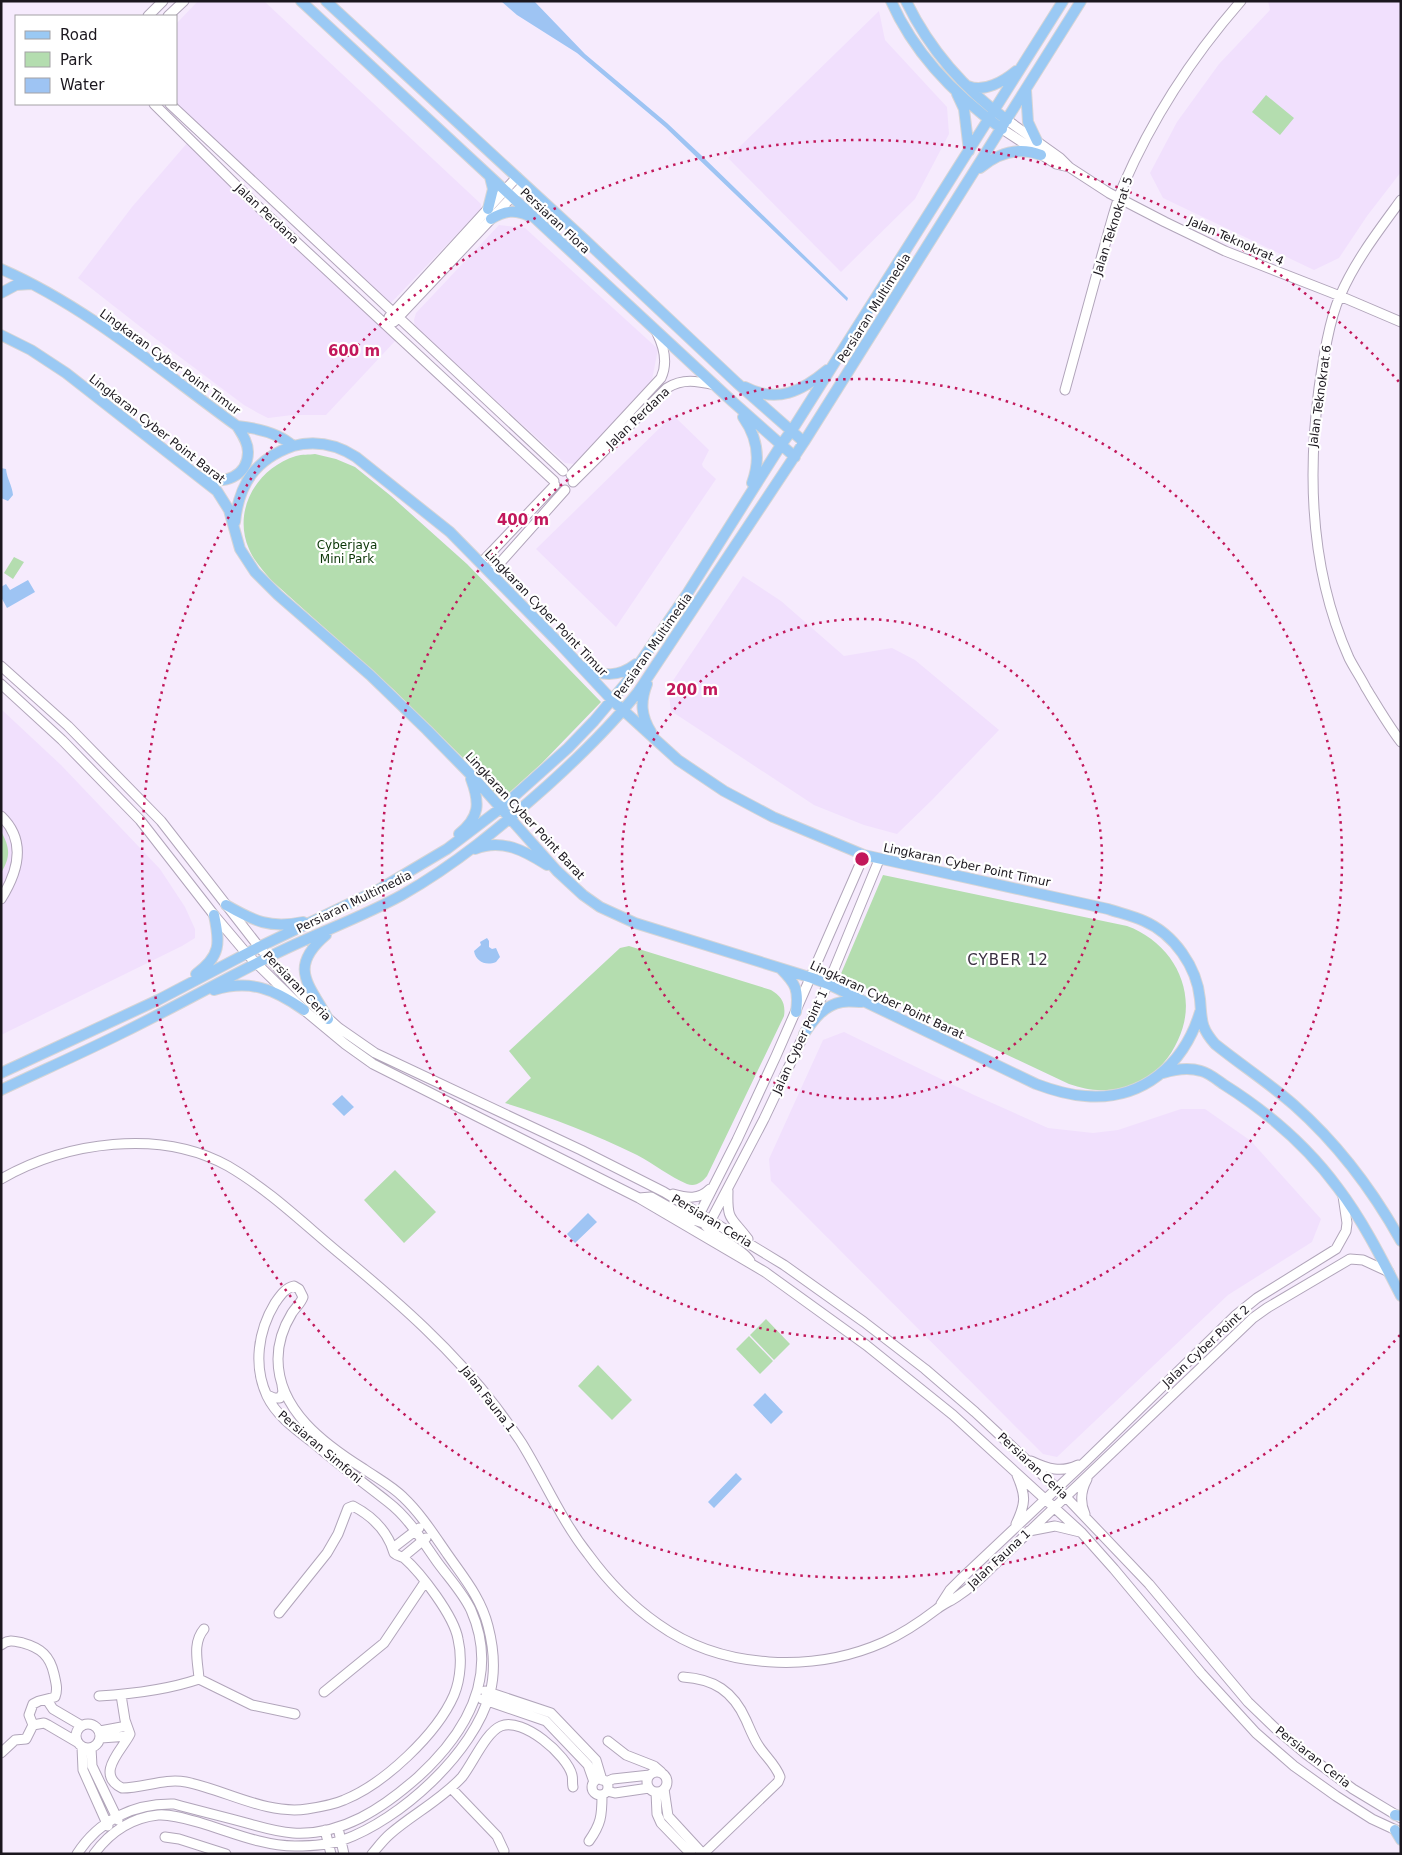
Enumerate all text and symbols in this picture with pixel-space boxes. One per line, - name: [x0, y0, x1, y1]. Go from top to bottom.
- legend: [15, 15, 178, 105]
- text: Road: [60, 26, 98, 44]
- text: Park: [60, 51, 93, 69]
- text: Water: [60, 76, 105, 94]
- street label: Jalan Teknokrat 5: [1090, 175, 1136, 278]
- street label: Jalan Perdana: [232, 180, 302, 247]
- street label: Persiaran Flora: [517, 185, 593, 257]
- street label: Jalan Teknokrat 4: [1185, 213, 1286, 268]
- street label: Persiaran Multimedia: [835, 251, 913, 365]
- street label: Lingkaran Cyber Point Timur: [97, 306, 243, 418]
- text: 600 m: [328, 342, 380, 360]
- street label: Jalan Teknokrat 6: [1306, 344, 1334, 449]
- street label: Lingkaran Cyber Point Barat: [86, 372, 228, 487]
- street label: Jalan Perdana: [603, 385, 672, 452]
- text: 400 m: [497, 511, 549, 529]
- park label: Cyberjaya Mini Park: [317, 538, 377, 566]
- street label: Lingkaran Cyber Point Timur: [482, 547, 610, 679]
- street label: Persiaran Multimedia: [611, 590, 695, 702]
- text: 200 m: [666, 681, 718, 699]
- street label: Lingkaran Cyber Point Barat: [462, 750, 588, 883]
- street label: Lingkaran Cyber Point Timur: [882, 840, 1052, 890]
- centre of rings: [853, 850, 871, 868]
- street label: Persiaran Multimedia: [294, 868, 414, 936]
- street label: Persiaran Ceria: [260, 948, 334, 1024]
- district label: CYBER 12: [967, 951, 1049, 969]
- street label: Lingkaran Cyber Point Barat: [808, 958, 967, 1042]
- street label: Jalan Cyber Point 1: [769, 988, 830, 1097]
- street label: Persiaran Ceria: [669, 1192, 755, 1250]
- street label: Jalan Cyber Point 2: [1159, 1302, 1252, 1390]
- street label: Jalan Fauna 1: [457, 1362, 518, 1435]
- street label: Persiaran Simfoni: [275, 1408, 365, 1486]
- street label: Persiaran Ceria: [995, 1430, 1071, 1502]
- street label: Jalan Fauna 1: [964, 1527, 1033, 1592]
- street label: Persiaran Ceria: [1273, 1723, 1353, 1791]

